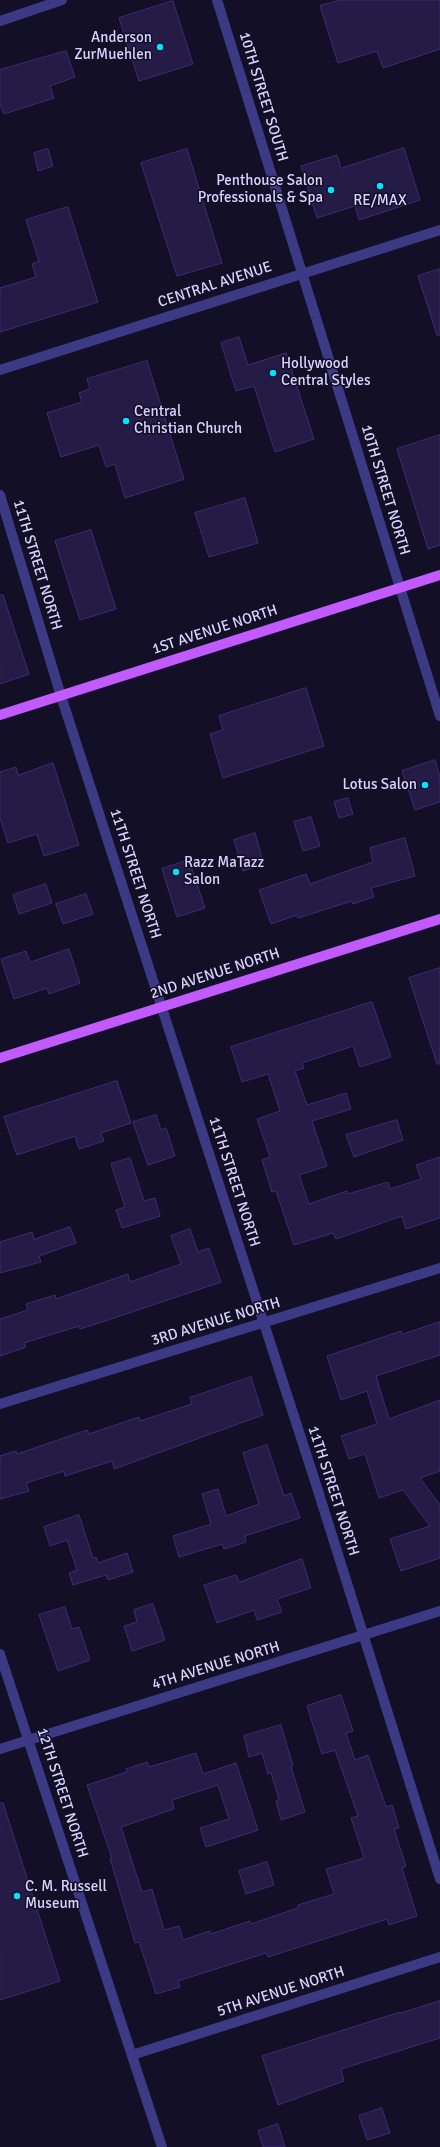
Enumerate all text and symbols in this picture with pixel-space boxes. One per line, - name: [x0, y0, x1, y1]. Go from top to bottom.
- place label: Anderson ZurMuehlen: [74, 29, 152, 64]
- street label: 10TH STREET SOUTH: [235, 30, 291, 164]
- marker: Anderson ZurMuehlen: [155, 42, 165, 52]
- place label: Penthouse Salon Professionals & Spa: [198, 172, 323, 207]
- marker: RE/MAX: [375, 181, 385, 191]
- marker: Penthouse Salon Professionals & Spa: [326, 185, 336, 195]
- place label: RE/MAX: [353, 192, 407, 210]
- street label: CENTRAL AVENUE: [156, 258, 274, 312]
- place label: Hollywood Central Styles: [281, 355, 371, 390]
- marker: Hollywood Central Styles: [268, 368, 278, 378]
- place label: Central Christian Church: [134, 403, 242, 438]
- marker: Central Christian Church: [121, 416, 131, 426]
- street label: 10TH STREET NORTH: [357, 423, 413, 557]
- street label: 11TH STREET NORTH: [9, 498, 65, 632]
- street label: 1ST AVENUE NORTH: [150, 601, 280, 659]
- place label: Lotus Salon: [342, 776, 417, 794]
- marker: Lotus Salon: [420, 780, 430, 790]
- street label: 11TH STREET NORTH: [106, 807, 164, 941]
- place label: Razz MaTazz Salon: [184, 854, 264, 889]
- marker: Razz MaTazz Salon: [171, 867, 181, 877]
- street label: 2ND AVENUE NORTH: [148, 945, 282, 1003]
- street label: 11TH STREET NORTH: [205, 1115, 263, 1249]
- street label: 3RD AVENUE NORTH: [149, 1294, 283, 1350]
- street label: 11TH STREET NORTH: [304, 1424, 362, 1558]
- street label: 4TH AVENUE NORTH: [150, 1638, 282, 1694]
- street label: 12TH STREET NORTH: [33, 1726, 91, 1860]
- place label: C. M. Russell Museum: [25, 1878, 107, 1913]
- marker: C. M. Russell Museum: [12, 1891, 22, 1901]
- street label: 5TH AVENUE NORTH: [215, 1963, 347, 2021]

